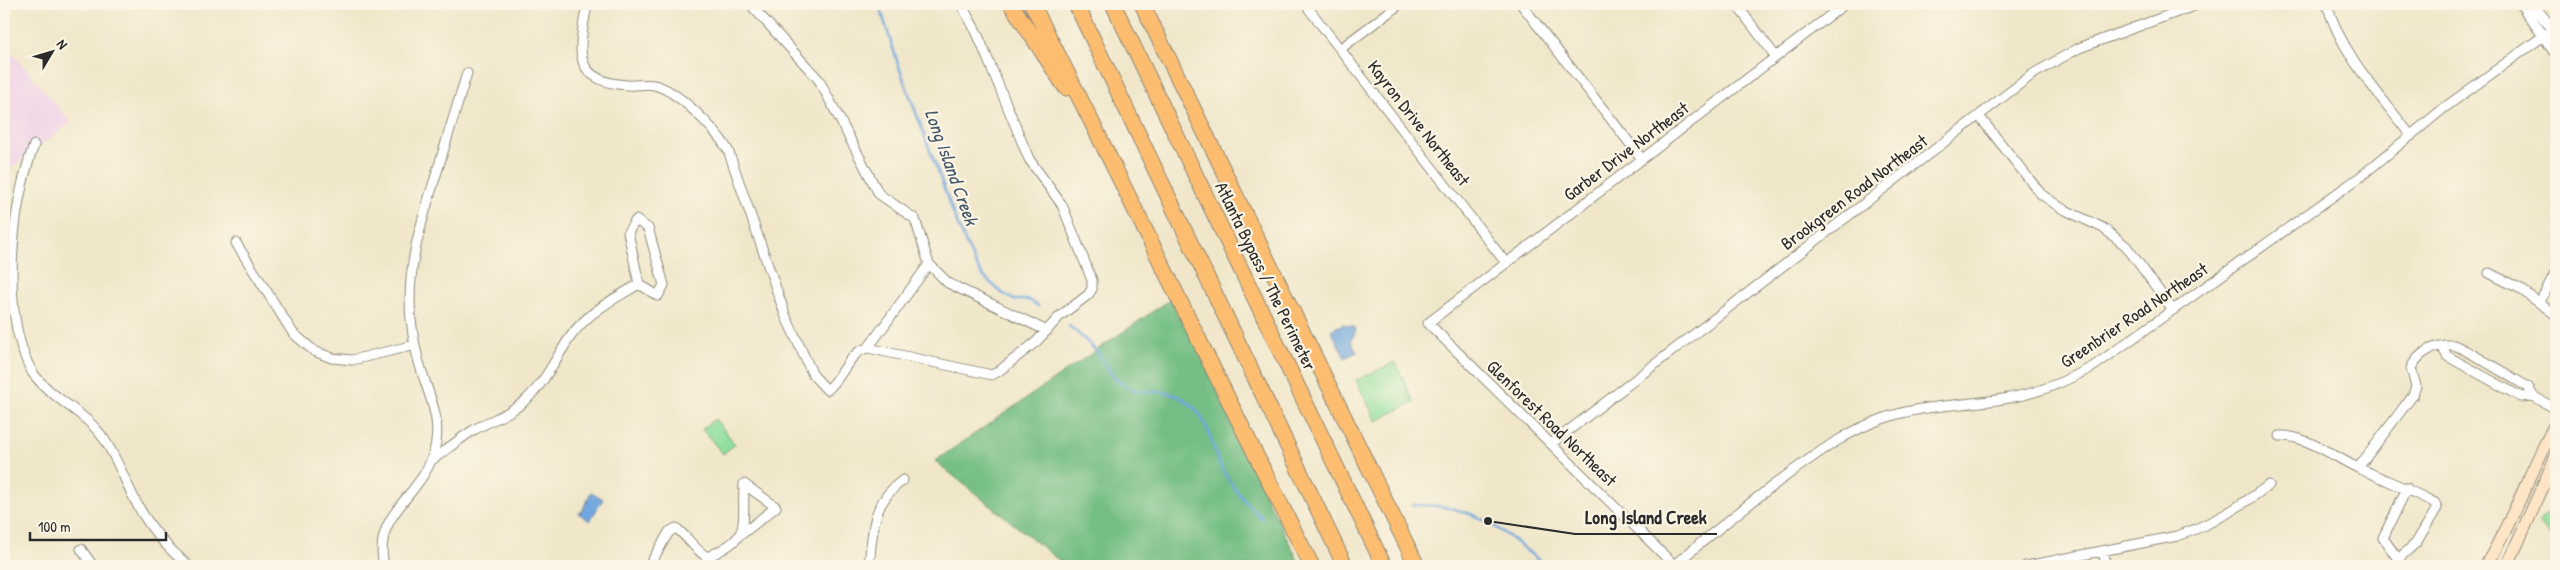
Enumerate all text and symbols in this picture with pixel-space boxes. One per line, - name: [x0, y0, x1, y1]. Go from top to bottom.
- north arrow: [28, 28, 78, 78]
- text: N: [53, 35, 73, 53]
- street label: Kayron Drive Northeast: [1362, 55, 1477, 192]
- street label: Garber Drive Northeast: [1558, 95, 1695, 206]
- water label: Long Island Creek: [919, 105, 986, 231]
- street label: Brookgreen Road Northeast: [1775, 128, 1933, 256]
- street label: Atlanta Bypass / The Perimeter: [1209, 177, 1323, 375]
- street label: Greenbrier Road Northeast: [2055, 256, 2213, 374]
- street label: Glenforest Road Northeast: [1481, 354, 1623, 492]
- callout: Long Island Creek: [1575, 500, 1717, 534]
- text: Long Island Creek: [1585, 504, 1707, 531]
- scale bar: [30, 510, 166, 542]
- text: 100 m: [38, 516, 71, 537]

